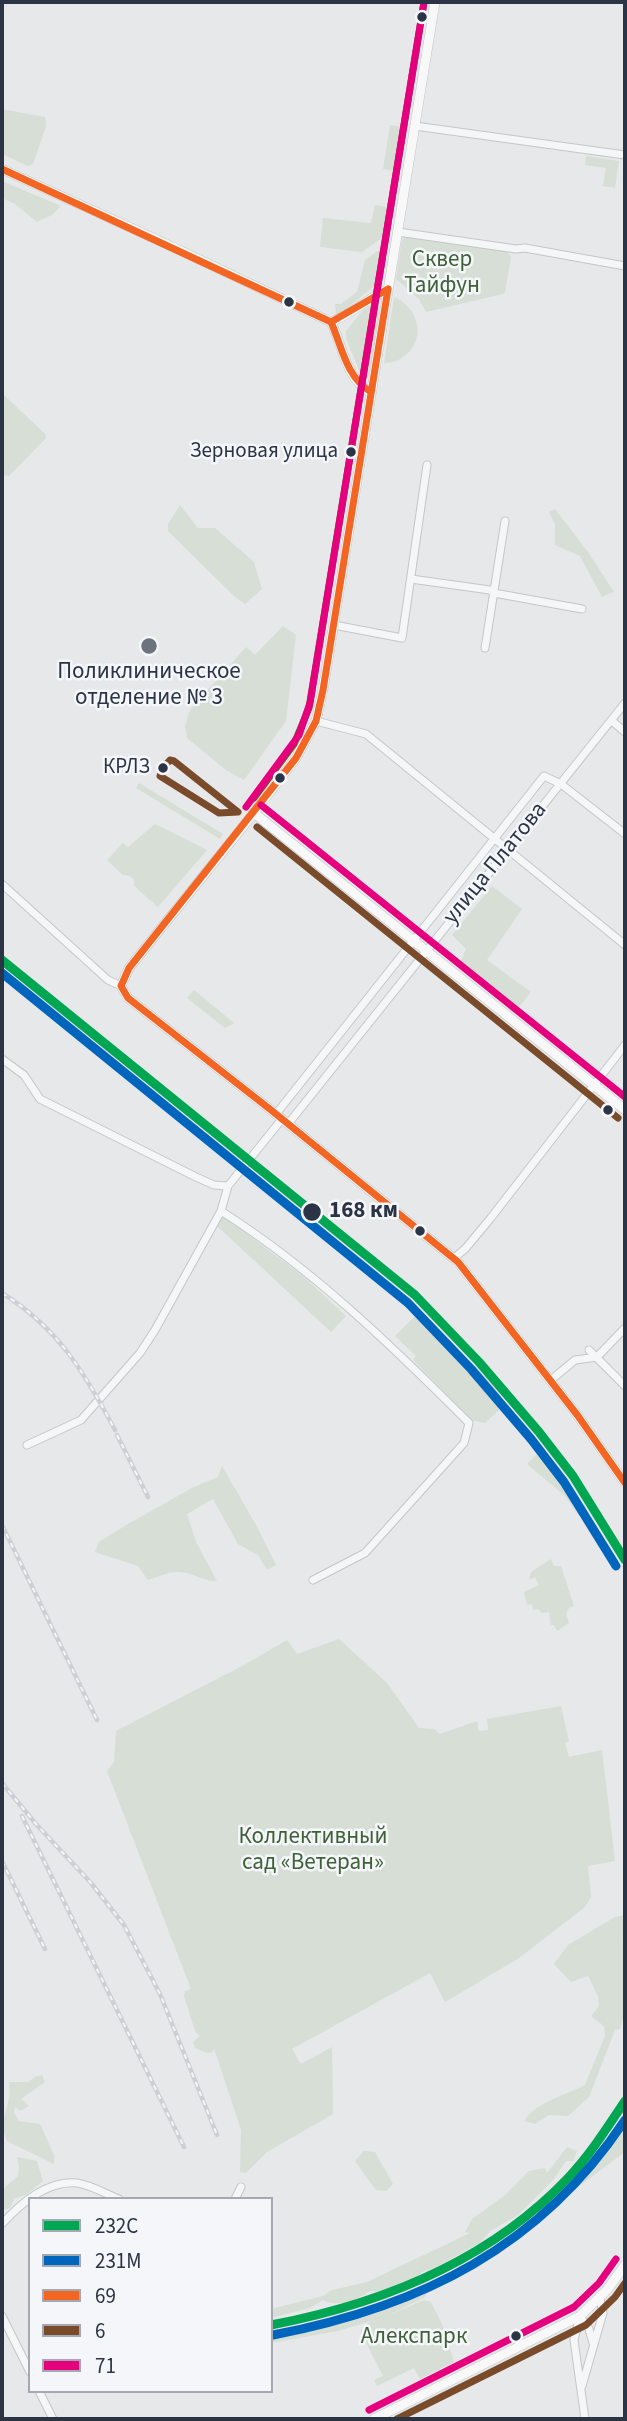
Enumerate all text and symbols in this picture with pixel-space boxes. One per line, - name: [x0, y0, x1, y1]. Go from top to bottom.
- unlabelled marker: [415, 10, 429, 24]
- park label: Сквер Тайфун: [404, 247, 480, 301]
- unlabelled marker: [282, 295, 296, 309]
- place label: Зерновая улица: [190, 439, 338, 465]
- marker: Зерновая улица: [344, 445, 358, 459]
- marker: Поликлиническое отделение № 3: [139, 636, 159, 656]
- place label: Поликлиническое отделение № 3: [57, 659, 241, 713]
- place label: КРЛЗ: [103, 755, 150, 781]
- marker: КРЛЗ: [156, 761, 170, 775]
- unlabelled marker: [273, 771, 287, 785]
- street label: улица Платова: [438, 797, 554, 931]
- unlabelled marker: [601, 1103, 615, 1117]
- place label: 168 км: [329, 1198, 398, 1226]
- marker: 168 км: [301, 1201, 323, 1223]
- unlabelled marker: [413, 1224, 427, 1238]
- park label: Коллективный сад «Ветеран»: [238, 1824, 388, 1878]
- legend: [28, 2197, 273, 2393]
- text: 232C: [95, 2211, 138, 2241]
- text: 231М: [95, 2246, 142, 2276]
- text: 69: [95, 2281, 116, 2311]
- text: 6: [95, 2316, 105, 2346]
- park label: Алекспарк: [361, 2324, 467, 2352]
- unlabelled marker: [509, 2329, 523, 2343]
- text: 71: [95, 2351, 116, 2381]

